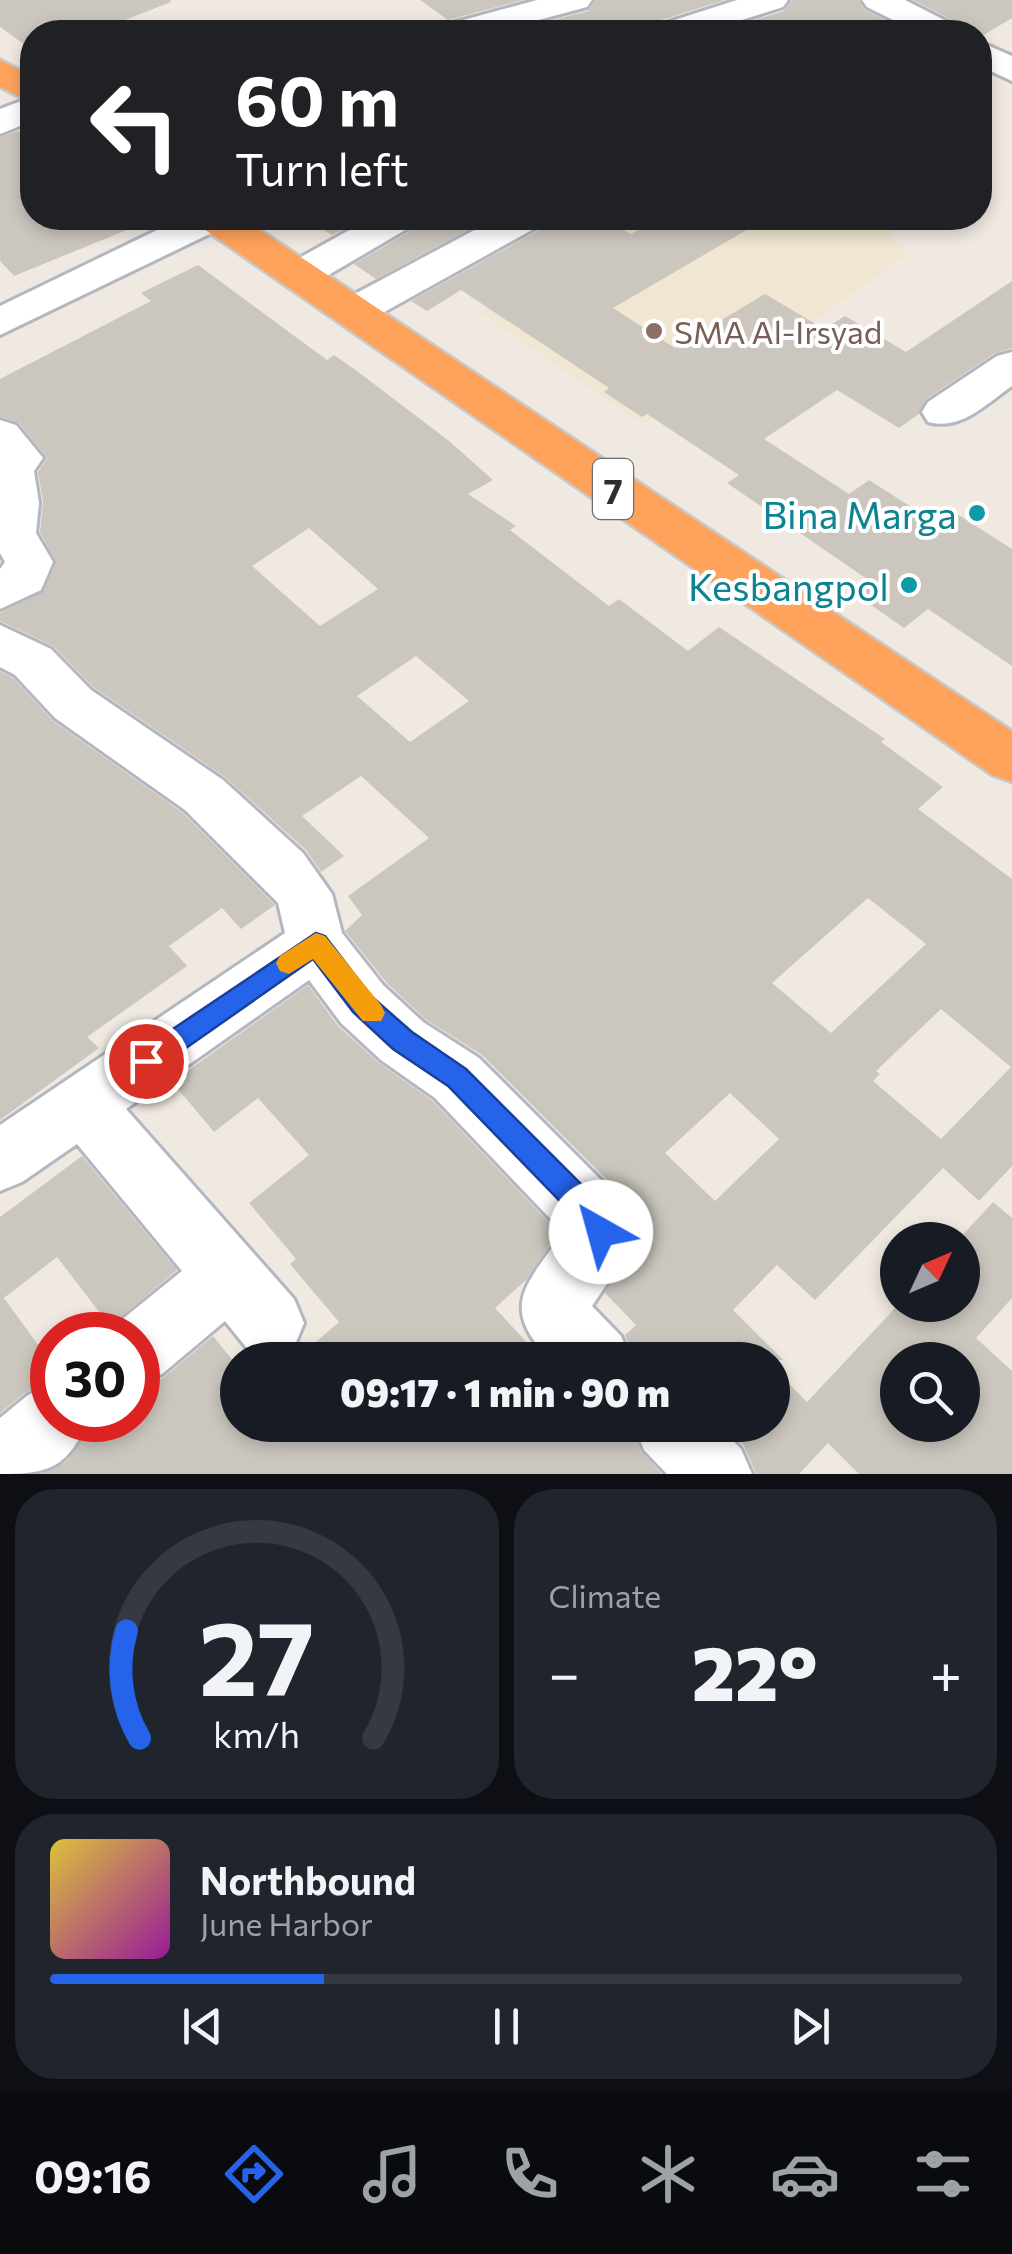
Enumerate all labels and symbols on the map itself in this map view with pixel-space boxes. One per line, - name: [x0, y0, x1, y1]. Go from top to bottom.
- place label: SMA Al-Irsyad: [674, 311, 882, 351]
- marker: SMA Al-Irsyad: [643, 320, 665, 342]
- road number: 7: [593, 459, 633, 519]
- place label: Bina Marga: [763, 490, 957, 537]
- marker: Bina Marga: [966, 502, 988, 524]
- place label: Kesbangpol: [688, 562, 889, 609]
- marker: Kesbangpol: [898, 574, 920, 596]
- pin: [104, 1019, 189, 1104]
- position arrow: [549, 1180, 653, 1284]
- north arrow: [880, 1222, 980, 1322]
- speed limit sign: 30: [30, 1312, 160, 1442]

